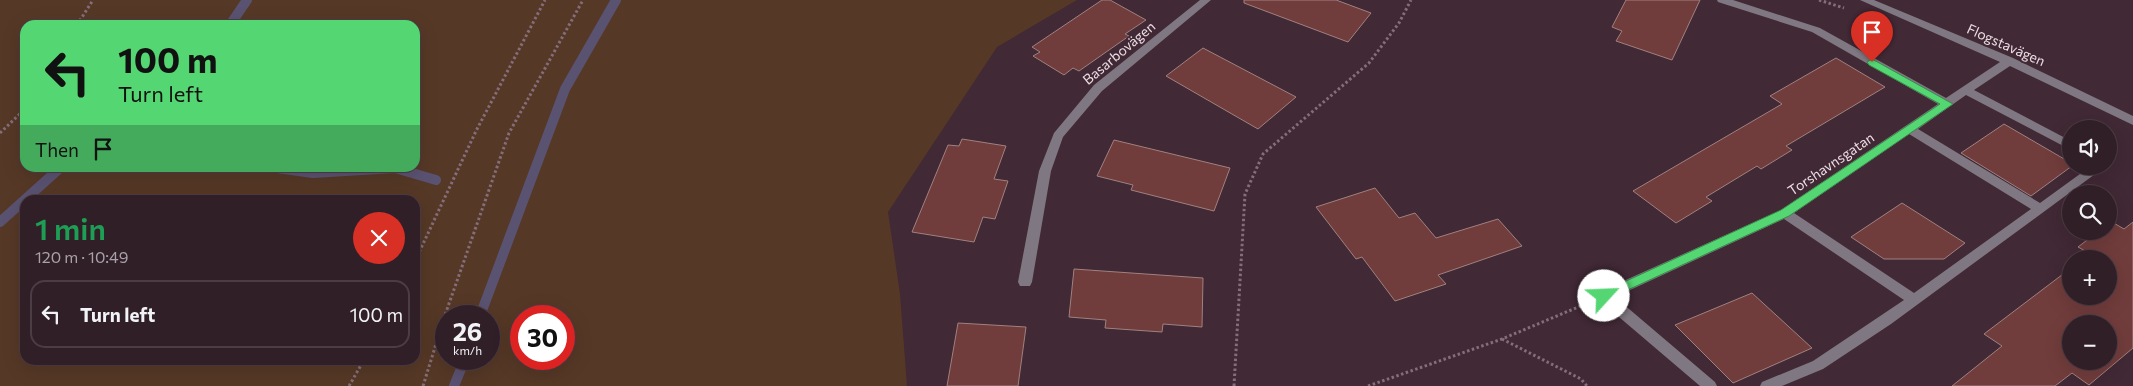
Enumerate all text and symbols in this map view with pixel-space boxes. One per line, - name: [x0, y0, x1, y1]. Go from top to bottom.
- pin: [1851, 11, 1893, 62]
- street label: Basarbovägen: [1079, 17, 1158, 88]
- icon: arrive: [1858, 18, 1886, 46]
- street label: Flogstavägen: [1964, 20, 2048, 69]
- text: 100 m: [118, 37, 218, 80]
- icon: left: [35, 40, 100, 105]
- text: Turn left: [118, 80, 203, 107]
- map controls: [2062, 120, 2117, 370]
- button: sound: [2062, 120, 2117, 175]
- street label: Torshavnsgatan: [1784, 128, 1877, 199]
- icon: arrive: [89, 135, 117, 163]
- text: Then: [35, 138, 79, 161]
- button: search: [2062, 185, 2117, 240]
- text: 1 min: [35, 209, 106, 246]
- button: close: [353, 212, 405, 264]
- text: 120 m · 10:49: [35, 247, 128, 266]
- button: +: [2062, 250, 2117, 305]
- position arrow: [1577, 269, 1629, 321]
- icon: left: [37, 300, 65, 328]
- text: Turn left: [80, 303, 155, 326]
- text: 100 m: [350, 303, 403, 326]
- speed limit sign: 30: [510, 305, 575, 370]
- button: −: [2062, 315, 2117, 370]
- text: 26: [453, 316, 482, 346]
- text: km/h: [453, 343, 482, 357]

